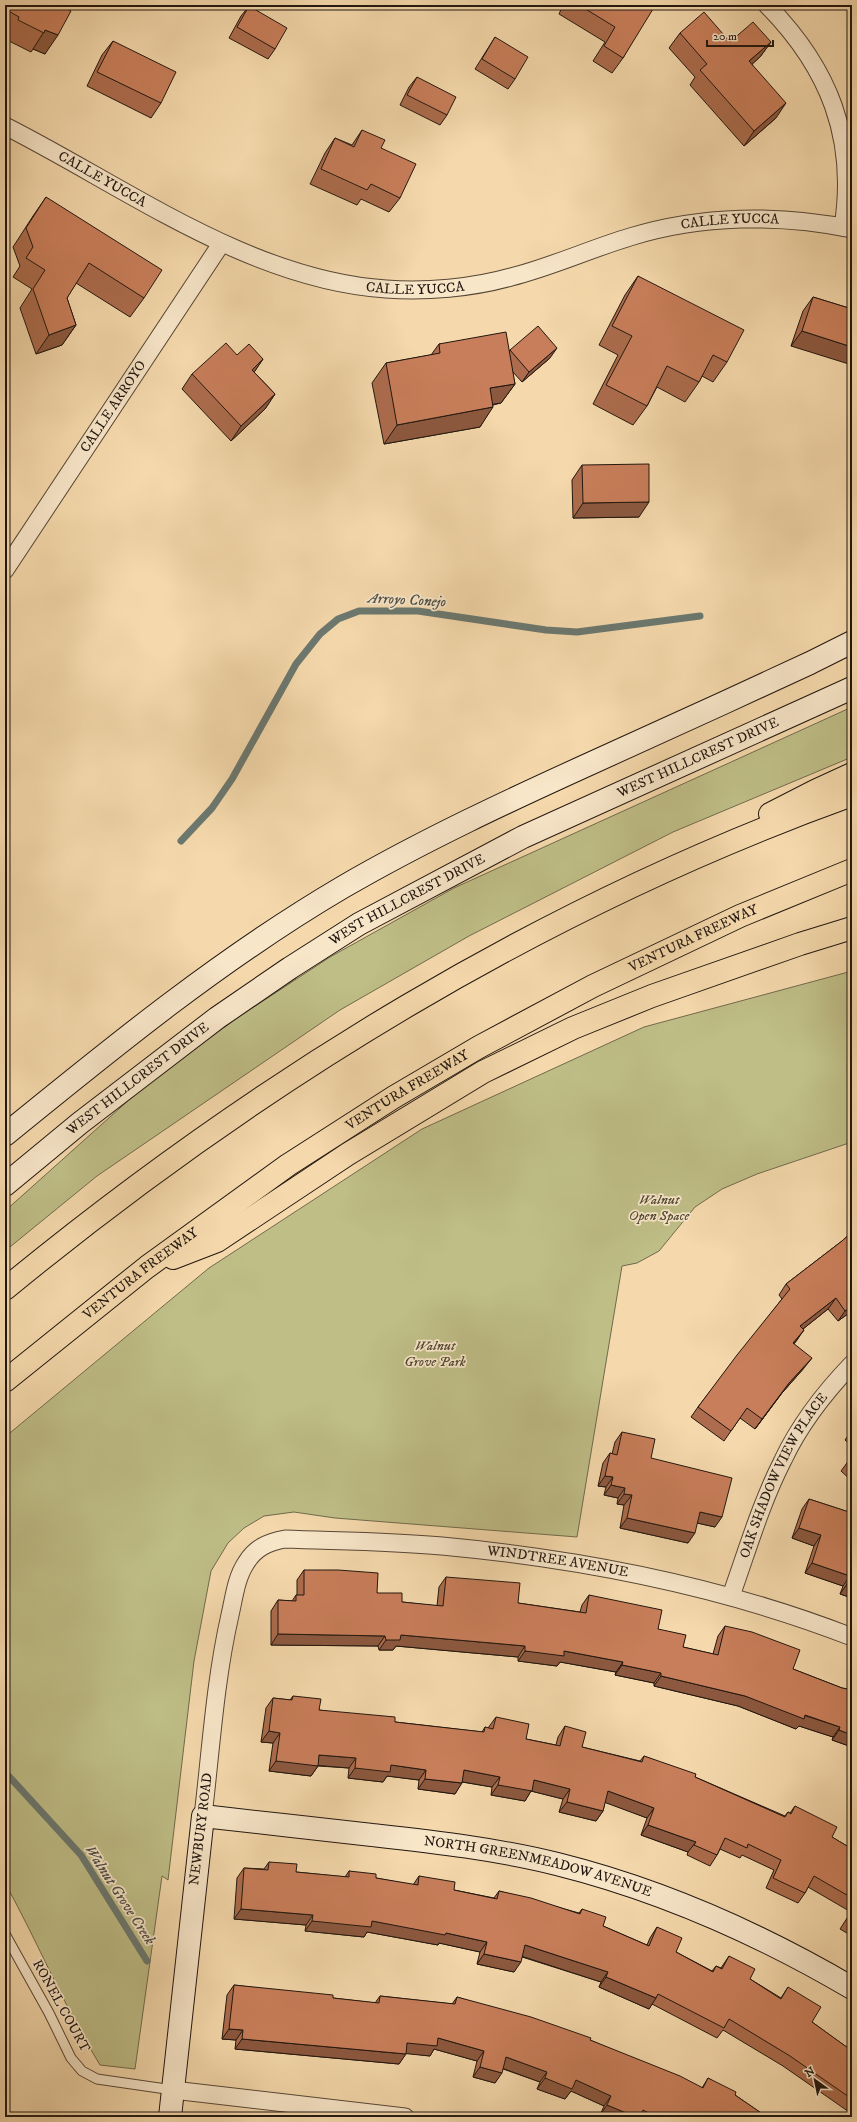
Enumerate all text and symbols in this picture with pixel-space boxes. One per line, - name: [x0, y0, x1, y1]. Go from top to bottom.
- scale bar: [707, 22, 773, 48]
- text: 20 m: [713, 29, 737, 44]
- street label: CALLE YUCCA: [55, 147, 151, 212]
- street label: CALLE YUCCA: [679, 210, 780, 234]
- street label: CALLE YUCCA: [365, 277, 467, 299]
- street label: CALLE ARROYO: [76, 357, 150, 456]
- water label: Arroyo Conejo: [365, 588, 447, 612]
- street label: WEST HILLCREST DRIVE: [614, 713, 782, 802]
- street label: WEST HILLCREST DRIVE: [325, 850, 488, 950]
- street label: VENTURA FREEWAY: [625, 901, 761, 977]
- street label: WEST HILLCREST DRIVE: [62, 1018, 213, 1140]
- street label: VENTURA FREEWAY: [342, 1046, 472, 1135]
- park label: Walnut Open Space: [629, 1191, 690, 1225]
- street label: VENTURA FREEWAY: [79, 1224, 202, 1324]
- park label: Walnut Grove Park: [404, 1337, 466, 1371]
- street label: OAK SHADOW VIEW PLACE: [736, 1389, 832, 1561]
- street label: WINDTREE AVENUE: [485, 1542, 630, 1582]
- street label: NEWBURY ROAD: [185, 1772, 217, 1886]
- street label: NORTH GREENMEADOW AVENUE: [423, 1832, 654, 1901]
- water label: Walnut Grove Creek: [81, 1841, 160, 1949]
- street label: RONEL COURT: [28, 1956, 94, 2056]
- north arrow: [795, 2060, 835, 2100]
- text: N: [802, 2064, 818, 2081]

